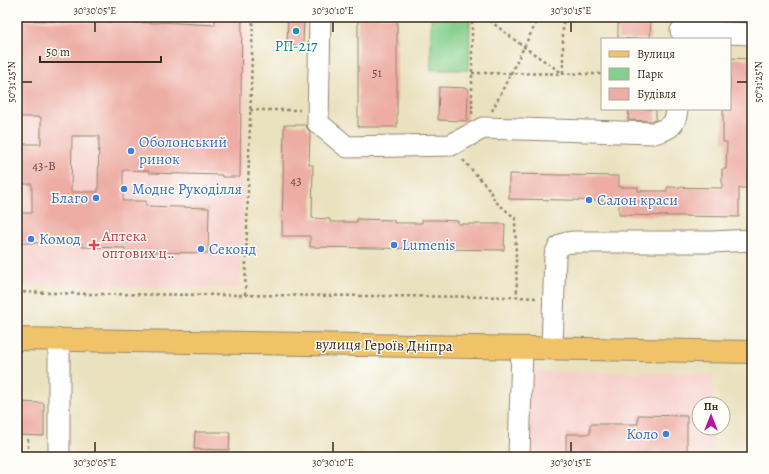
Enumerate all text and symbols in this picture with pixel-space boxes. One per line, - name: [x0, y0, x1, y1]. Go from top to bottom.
- text: 30°30'05"E: [74, 4, 116, 17]
- text: 30°30'10"E: [312, 4, 354, 17]
- text: 30°30'15"E: [551, 4, 591, 17]
- marker: РП-217: [291, 26, 301, 36]
- place label: РП-217: [275, 36, 318, 56]
- scale bar: [40, 38, 161, 64]
- legend: [601, 38, 731, 110]
- text: 50 m: [46, 44, 70, 60]
- text: Вулиця: [637, 46, 675, 62]
- text: 50°31'25"N: [5, 61, 18, 103]
- text: 50°31'25"N: [752, 61, 765, 103]
- house number: 51: [372, 64, 383, 81]
- text: Парк: [637, 66, 663, 82]
- text: Будівля: [637, 86, 677, 102]
- place label: Оболонський ринок: [139, 132, 227, 169]
- marker: Оболонський ринок: [126, 146, 136, 156]
- house number: 43-В: [32, 157, 56, 174]
- house number: 43: [290, 172, 302, 189]
- place label: Модне Рукоділля: [132, 179, 242, 199]
- marker: Модне Рукоділля: [119, 184, 129, 194]
- place label: Благо: [51, 188, 88, 208]
- place label: Салон краси: [597, 190, 678, 210]
- marker: Благо: [91, 193, 101, 203]
- marker: Салон краси: [584, 195, 594, 205]
- place label: Аптека оптових ц‥: [101, 226, 174, 263]
- place label: Комод: [39, 229, 81, 249]
- marker: Комод: [26, 234, 36, 244]
- place label: Lumenis: [402, 235, 455, 255]
- place label: Секонд: [209, 239, 256, 259]
- marker: Аптека оптових ц‥: [89, 240, 99, 250]
- marker: Lumenis: [389, 240, 399, 250]
- marker: Секонд: [196, 244, 206, 254]
- street label: вулиця Героїв Дніпра: [315, 334, 453, 356]
- north arrow: [691, 396, 731, 436]
- text: Пн: [704, 399, 719, 414]
- place label: Коло: [626, 424, 658, 444]
- marker: Коло: [661, 429, 671, 439]
- text: 30°30'05"E: [74, 456, 116, 469]
- text: 30°30'10"E: [312, 456, 354, 469]
- text: 30°30'15"E: [551, 456, 591, 469]

